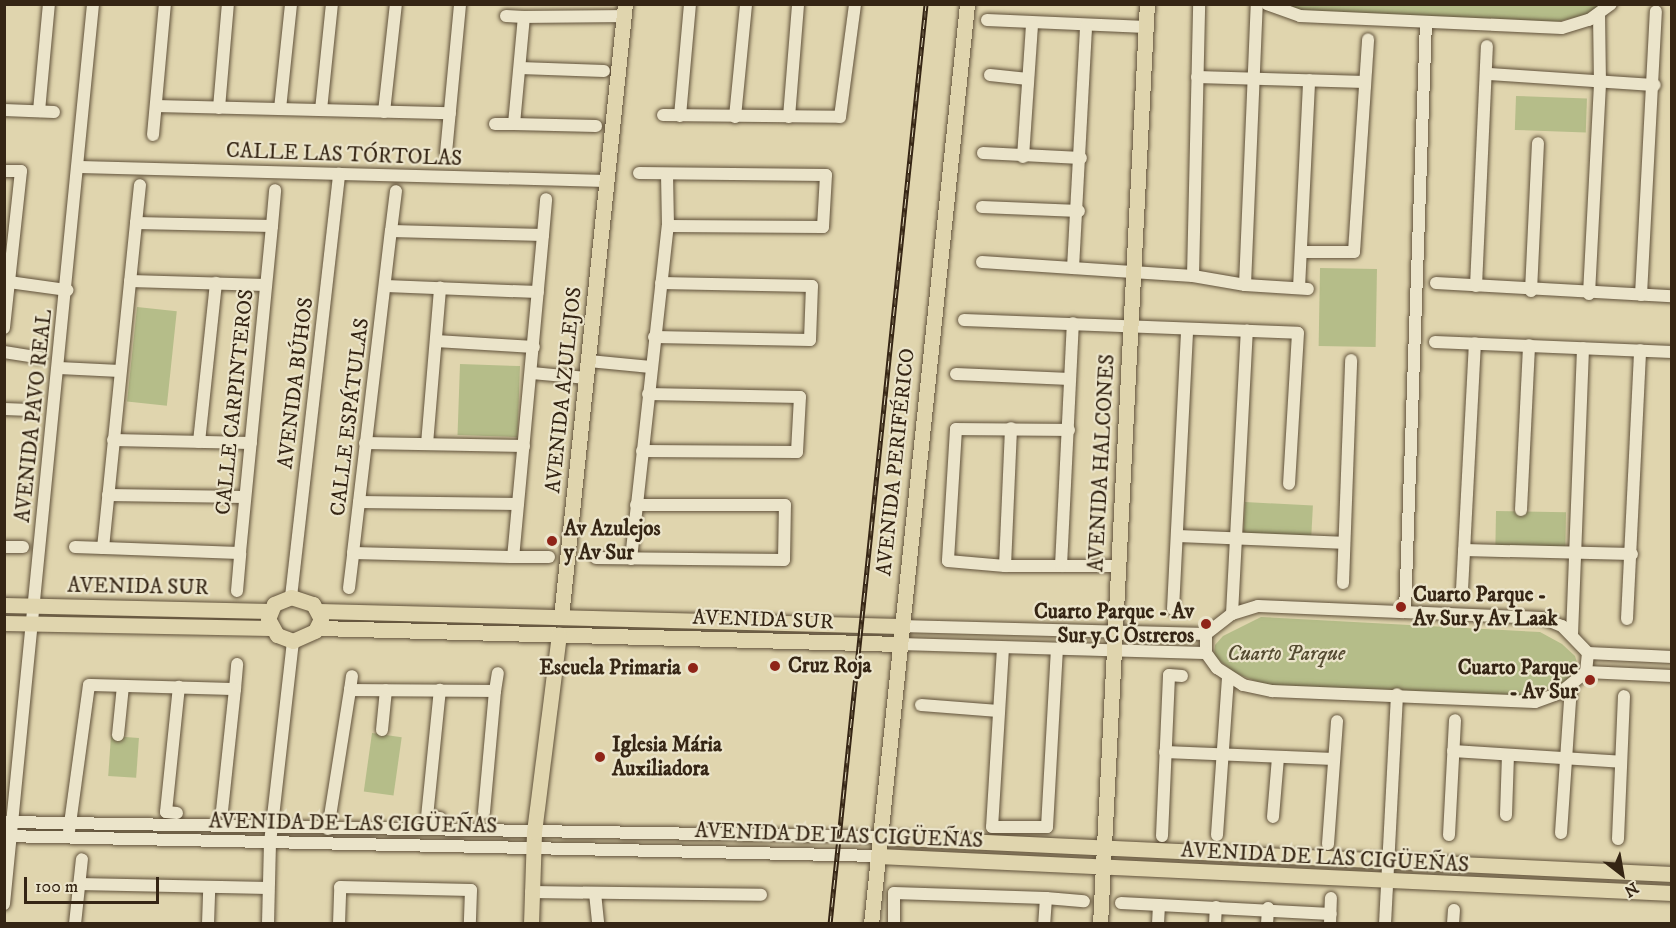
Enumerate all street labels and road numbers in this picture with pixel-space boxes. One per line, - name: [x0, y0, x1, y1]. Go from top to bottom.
- street label: CALLE LAS TÓRTOLAS: [225, 138, 463, 172]
- street label: AVENIDA AZULEJOS: [541, 286, 587, 494]
- street label: CALLE CARPINTEROS: [211, 288, 259, 516]
- street label: AVENIDA BÚHOS: [273, 296, 319, 470]
- street label: AVENIDA PAVO REAL: [10, 308, 58, 524]
- street label: CALLE ESPÁTULAS: [325, 317, 375, 517]
- street label: AVENIDA PERIFÉRICO: [872, 347, 920, 577]
- street label: AVENIDA HALCONES: [1084, 354, 1120, 572]
- street label: AVENIDA SUR: [67, 573, 209, 601]
- street label: AVENIDA SUR: [692, 605, 834, 635]
- street label: AVENIDA DE LAS CIGÜEÑAS: [209, 809, 497, 839]
- street label: AVENIDA DE LAS CIGÜEÑAS: [694, 818, 984, 854]
- street label: AVENIDA DE LAS CIGÜEÑAS: [1180, 838, 1470, 878]

